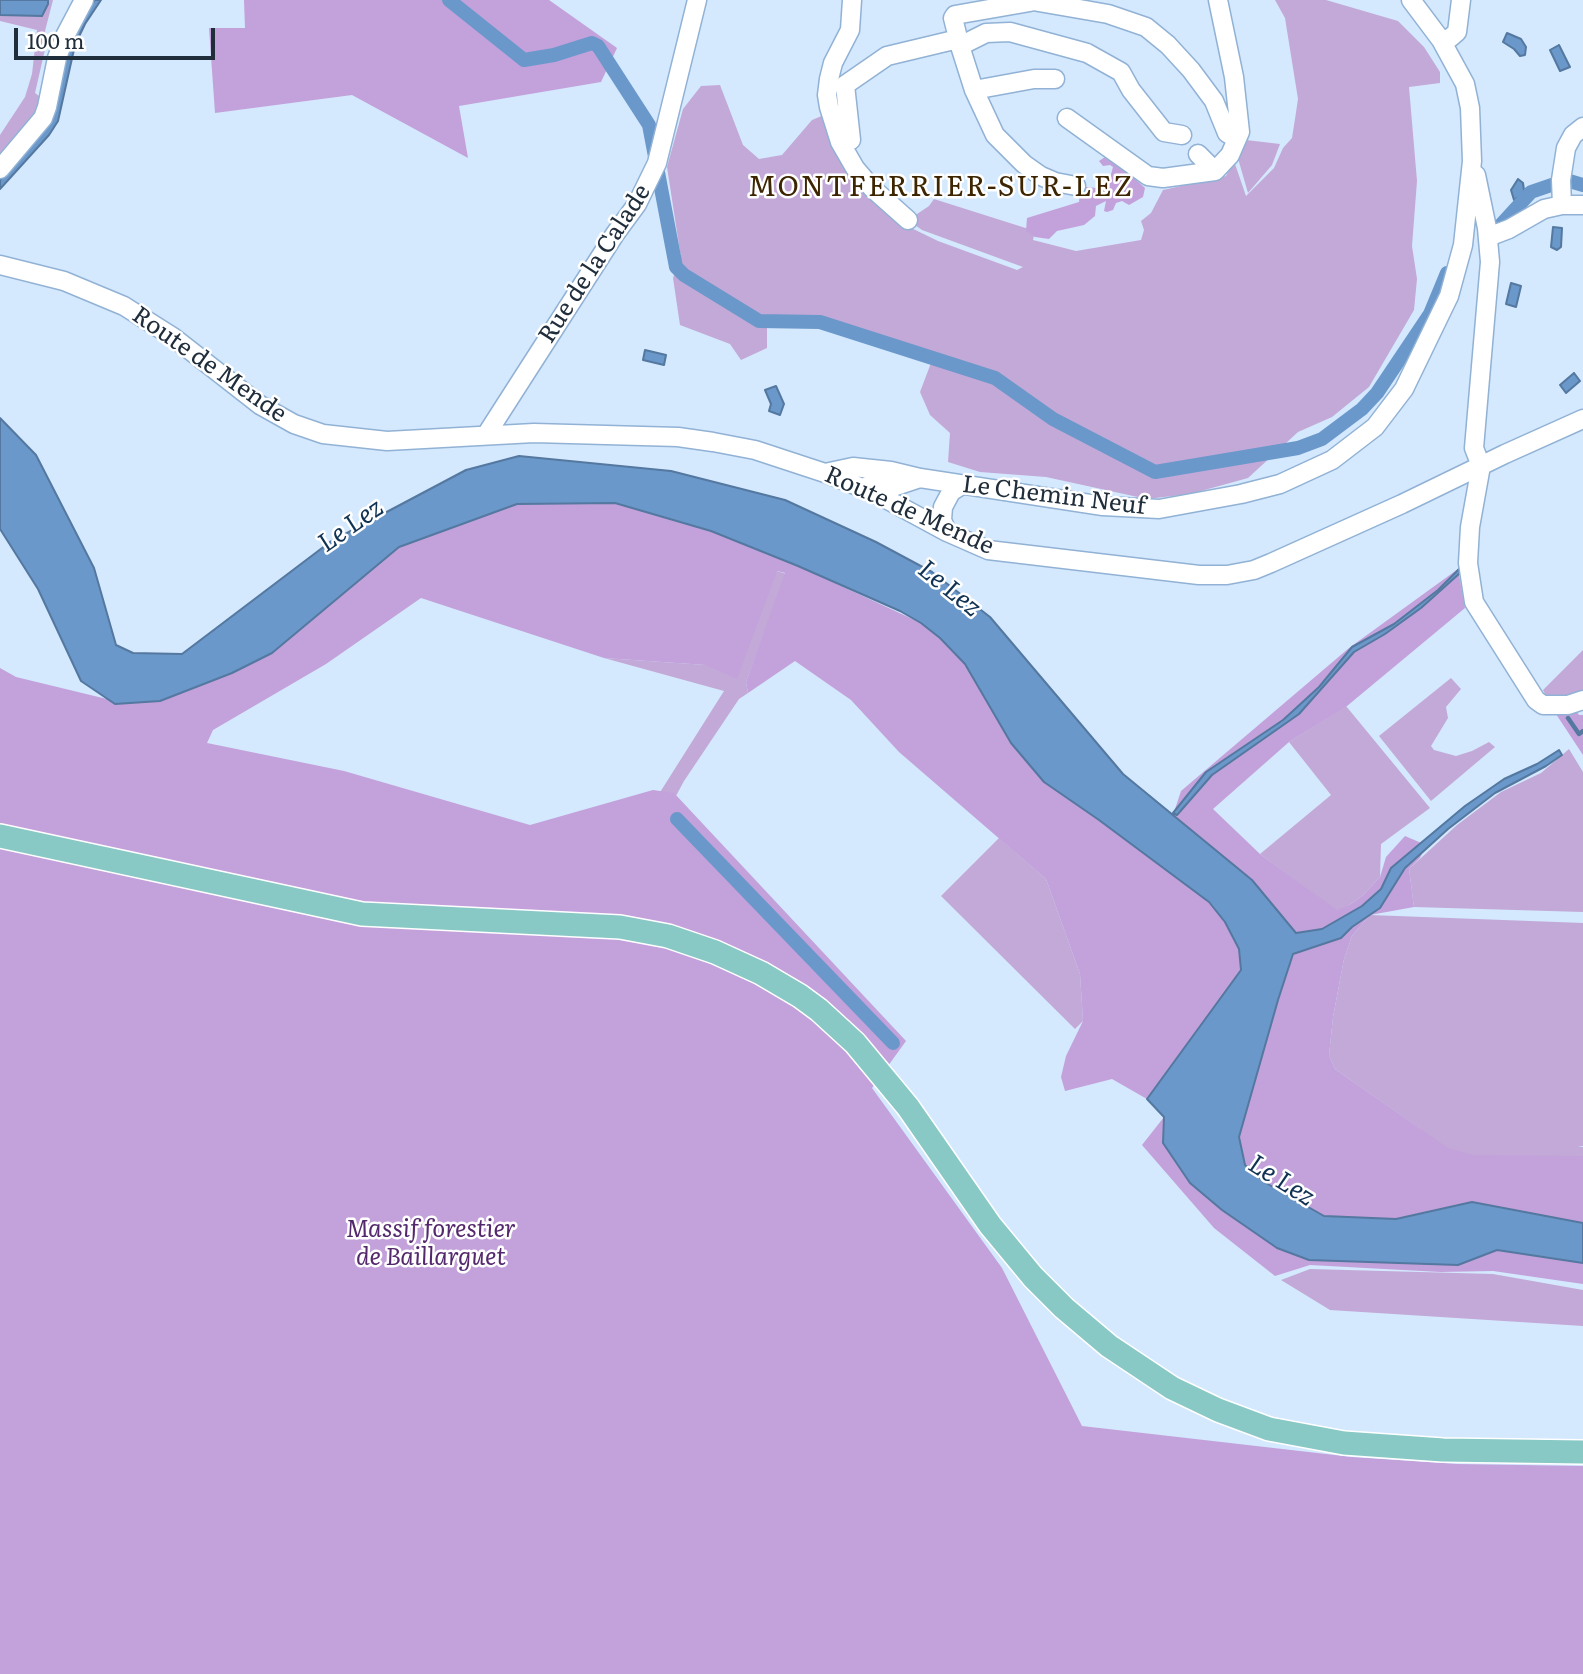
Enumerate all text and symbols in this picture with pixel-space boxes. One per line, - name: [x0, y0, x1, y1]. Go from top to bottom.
- scale bar: [18, 14, 219, 58]
- text: 100 m: [27, 24, 84, 55]
- district label: MONTFERRIER-SUR-LEZ: [750, 171, 1132, 205]
- street label: Rue de la Calade: [533, 179, 657, 349]
- street label: Route de Mende: [126, 301, 292, 429]
- street label: Route de Mende: [820, 461, 998, 561]
- street label: Le Chemin Neuf: [961, 470, 1147, 522]
- water label: Le Lez: [313, 493, 389, 559]
- water label: Le Lez: [911, 554, 987, 624]
- water label: Le Lez: [1242, 1149, 1320, 1213]
- park label: Massif forestier de Baillarguet: [346, 1216, 516, 1272]

